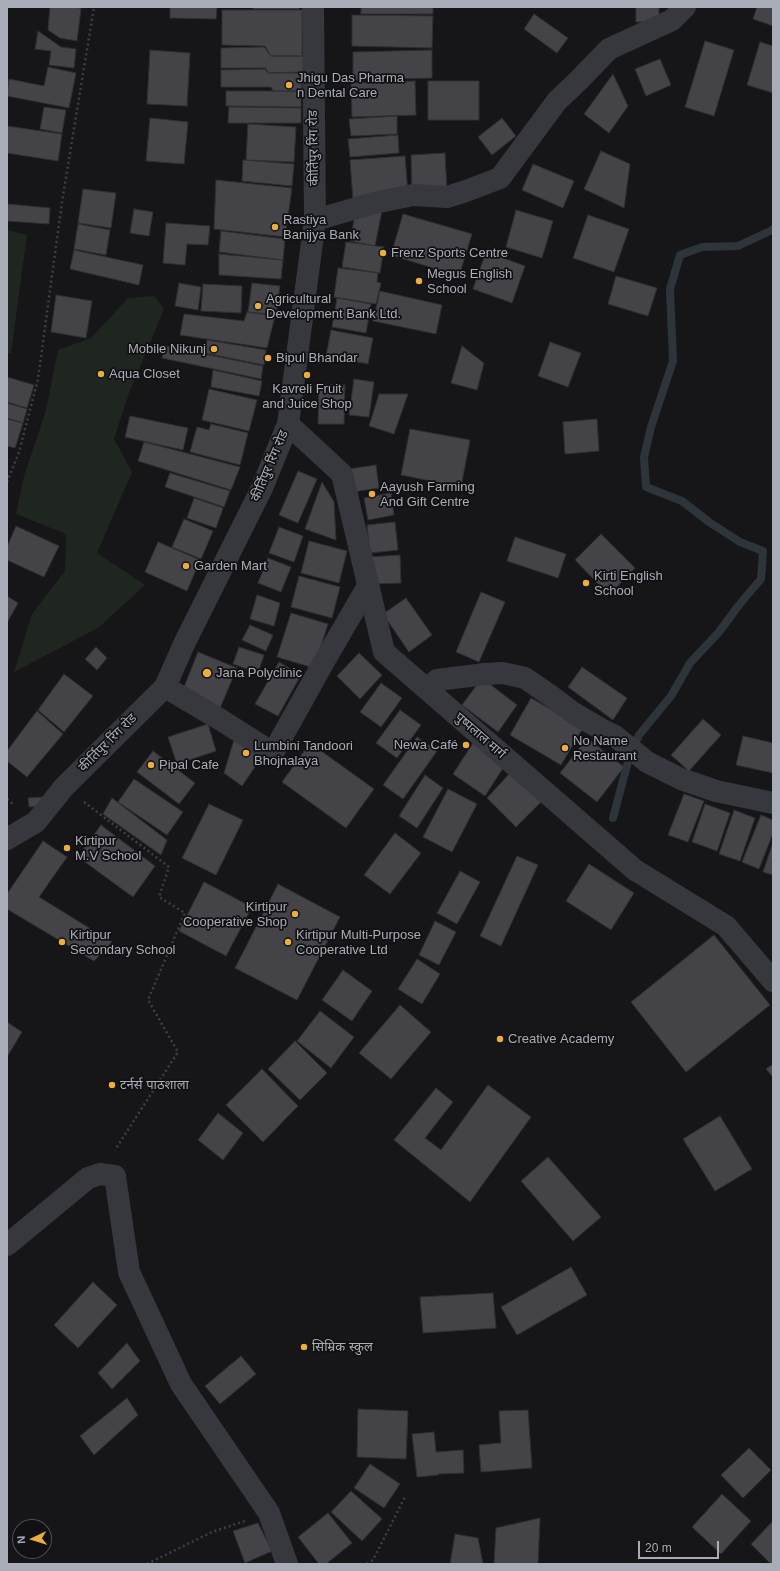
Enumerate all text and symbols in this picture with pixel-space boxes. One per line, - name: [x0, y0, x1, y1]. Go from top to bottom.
- place label: Jhigu Das Pharma n Dental Care: [297, 70, 404, 101]
- marker: Jhigu Das Pharma n Dental Care: [284, 80, 294, 90]
- street label: कीर्तिपुर रिंग रोड: [306, 110, 322, 186]
- place label: Rastiya Banijya Bank: [283, 212, 359, 243]
- marker: Rastiya Banijya Bank: [270, 222, 280, 232]
- place label: Frenz Sports Centre: [391, 245, 508, 261]
- marker: Frenz Sports Centre: [378, 248, 388, 258]
- place label: Megus English School: [427, 266, 512, 297]
- marker: Megus English School: [414, 276, 424, 286]
- place label: Agricultural Development Bank Ltd.: [266, 291, 401, 322]
- marker: Agricultural Development Bank Ltd.: [253, 301, 263, 311]
- place label: Mobile Nikunj: [128, 341, 206, 357]
- marker: Mobile Nikunj: [209, 344, 219, 354]
- place label: Bipul Bhandar: [276, 350, 358, 366]
- marker: Bipul Bhandar: [263, 353, 273, 363]
- place label: Aqua Closet: [109, 366, 180, 382]
- marker: Aqua Closet: [96, 369, 106, 379]
- marker: Kavreli Fruit and Juice Shop: [302, 370, 312, 380]
- place label: Kavreli Fruit and Juice Shop: [262, 381, 352, 412]
- street label: कीर्तिपुर रिंग रोड: [248, 428, 292, 504]
- place label: Aayush Farming And Gift Centre: [380, 479, 475, 510]
- marker: Aayush Farming And Gift Centre: [367, 489, 377, 499]
- place label: Garden Mart: [194, 558, 267, 574]
- marker: Garden Mart: [181, 561, 191, 571]
- place label: Kirti English School: [594, 568, 663, 599]
- marker: Kirti English School: [581, 578, 591, 588]
- place label: Jana Polyclinic: [216, 665, 302, 681]
- marker: Jana Polyclinic: [201, 667, 213, 679]
- street label: पुष्पलाल मार्ग: [451, 710, 509, 762]
- street label: कीर्तिपुर रिंग रोड: [76, 711, 140, 775]
- place label: No Name Restaurant: [573, 733, 637, 764]
- place label: Newa Café: [394, 737, 458, 753]
- place label: Lumbini Tandoori Bhojnalaya: [254, 738, 353, 769]
- marker: Newa Café: [461, 740, 471, 750]
- marker: No Name Restaurant: [560, 743, 570, 753]
- marker: Lumbini Tandoori Bhojnalaya: [241, 748, 251, 758]
- place label: Pipal Cafe: [159, 757, 219, 773]
- marker: Pipal Cafe: [146, 760, 156, 770]
- place label: Kirtipur M.V School: [75, 833, 141, 864]
- marker: Kirtipur M.V School: [62, 843, 72, 853]
- place label: Kirtipur Cooperative Shop: [183, 899, 287, 930]
- marker: Kirtipur Cooperative Shop: [290, 909, 300, 919]
- place label: Kirtipur Secondary School: [70, 927, 176, 958]
- place label: Kirtipur Multi-Purpose Cooperative Ltd: [296, 927, 421, 958]
- marker: Kirtipur Secondary School: [57, 937, 67, 947]
- marker: Kirtipur Multi-Purpose Cooperative Ltd: [283, 937, 293, 947]
- place label: Creative Academy: [508, 1031, 614, 1047]
- marker: Creative Academy: [495, 1034, 505, 1044]
- place label: टर्नर्स पाठशाला: [120, 1077, 189, 1093]
- marker: टर्नर्स पाठशाला: [107, 1080, 117, 1090]
- place label: सिम्रिक स्कुल: [312, 1339, 373, 1355]
- marker: सिम्रिक स्कुल: [299, 1342, 309, 1352]
- north arrow: [12, 1519, 52, 1559]
- scale bar: [640, 1533, 721, 1559]
- text: N: [15, 1535, 27, 1544]
- text: 20 m: [645, 1541, 672, 1555]

